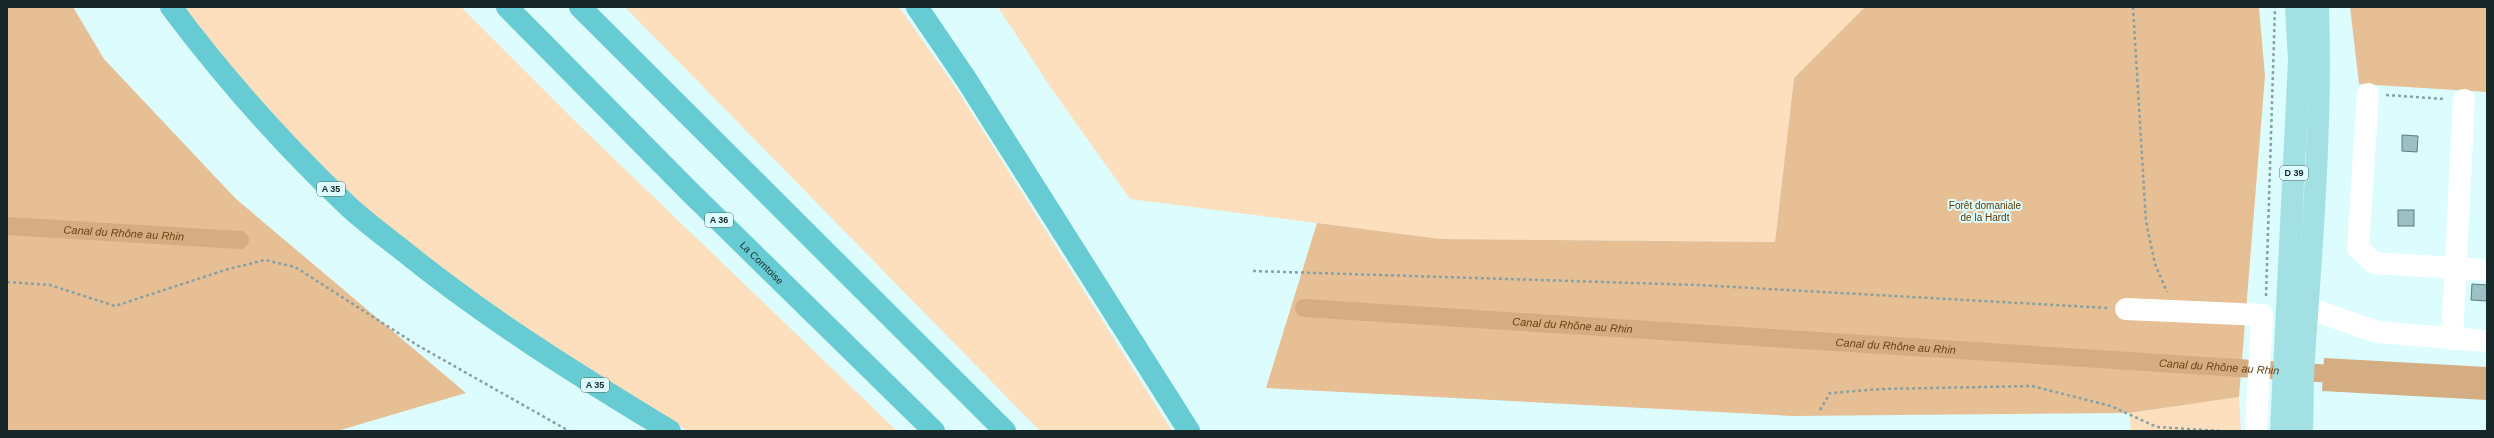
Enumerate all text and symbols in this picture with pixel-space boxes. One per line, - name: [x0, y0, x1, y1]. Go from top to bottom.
- road number: D 39: [2280, 166, 2308, 180]
- road number: A 35: [317, 182, 345, 196]
- park label: Forêt domaniale de la Hardt: [1949, 200, 2022, 223]
- road number: A 36: [705, 213, 733, 227]
- water label: Canal du Rhône au Rhin: [63, 223, 184, 243]
- street label: La Comtoise: [738, 239, 786, 286]
- water label: Canal du Rhône au Rhin: [1512, 315, 1633, 335]
- water label: Canal du Rhône au Rhin: [1835, 336, 1956, 356]
- water label: Canal du Rhône au Rhin: [2159, 357, 2280, 377]
- road number: A 35: [581, 378, 609, 392]

